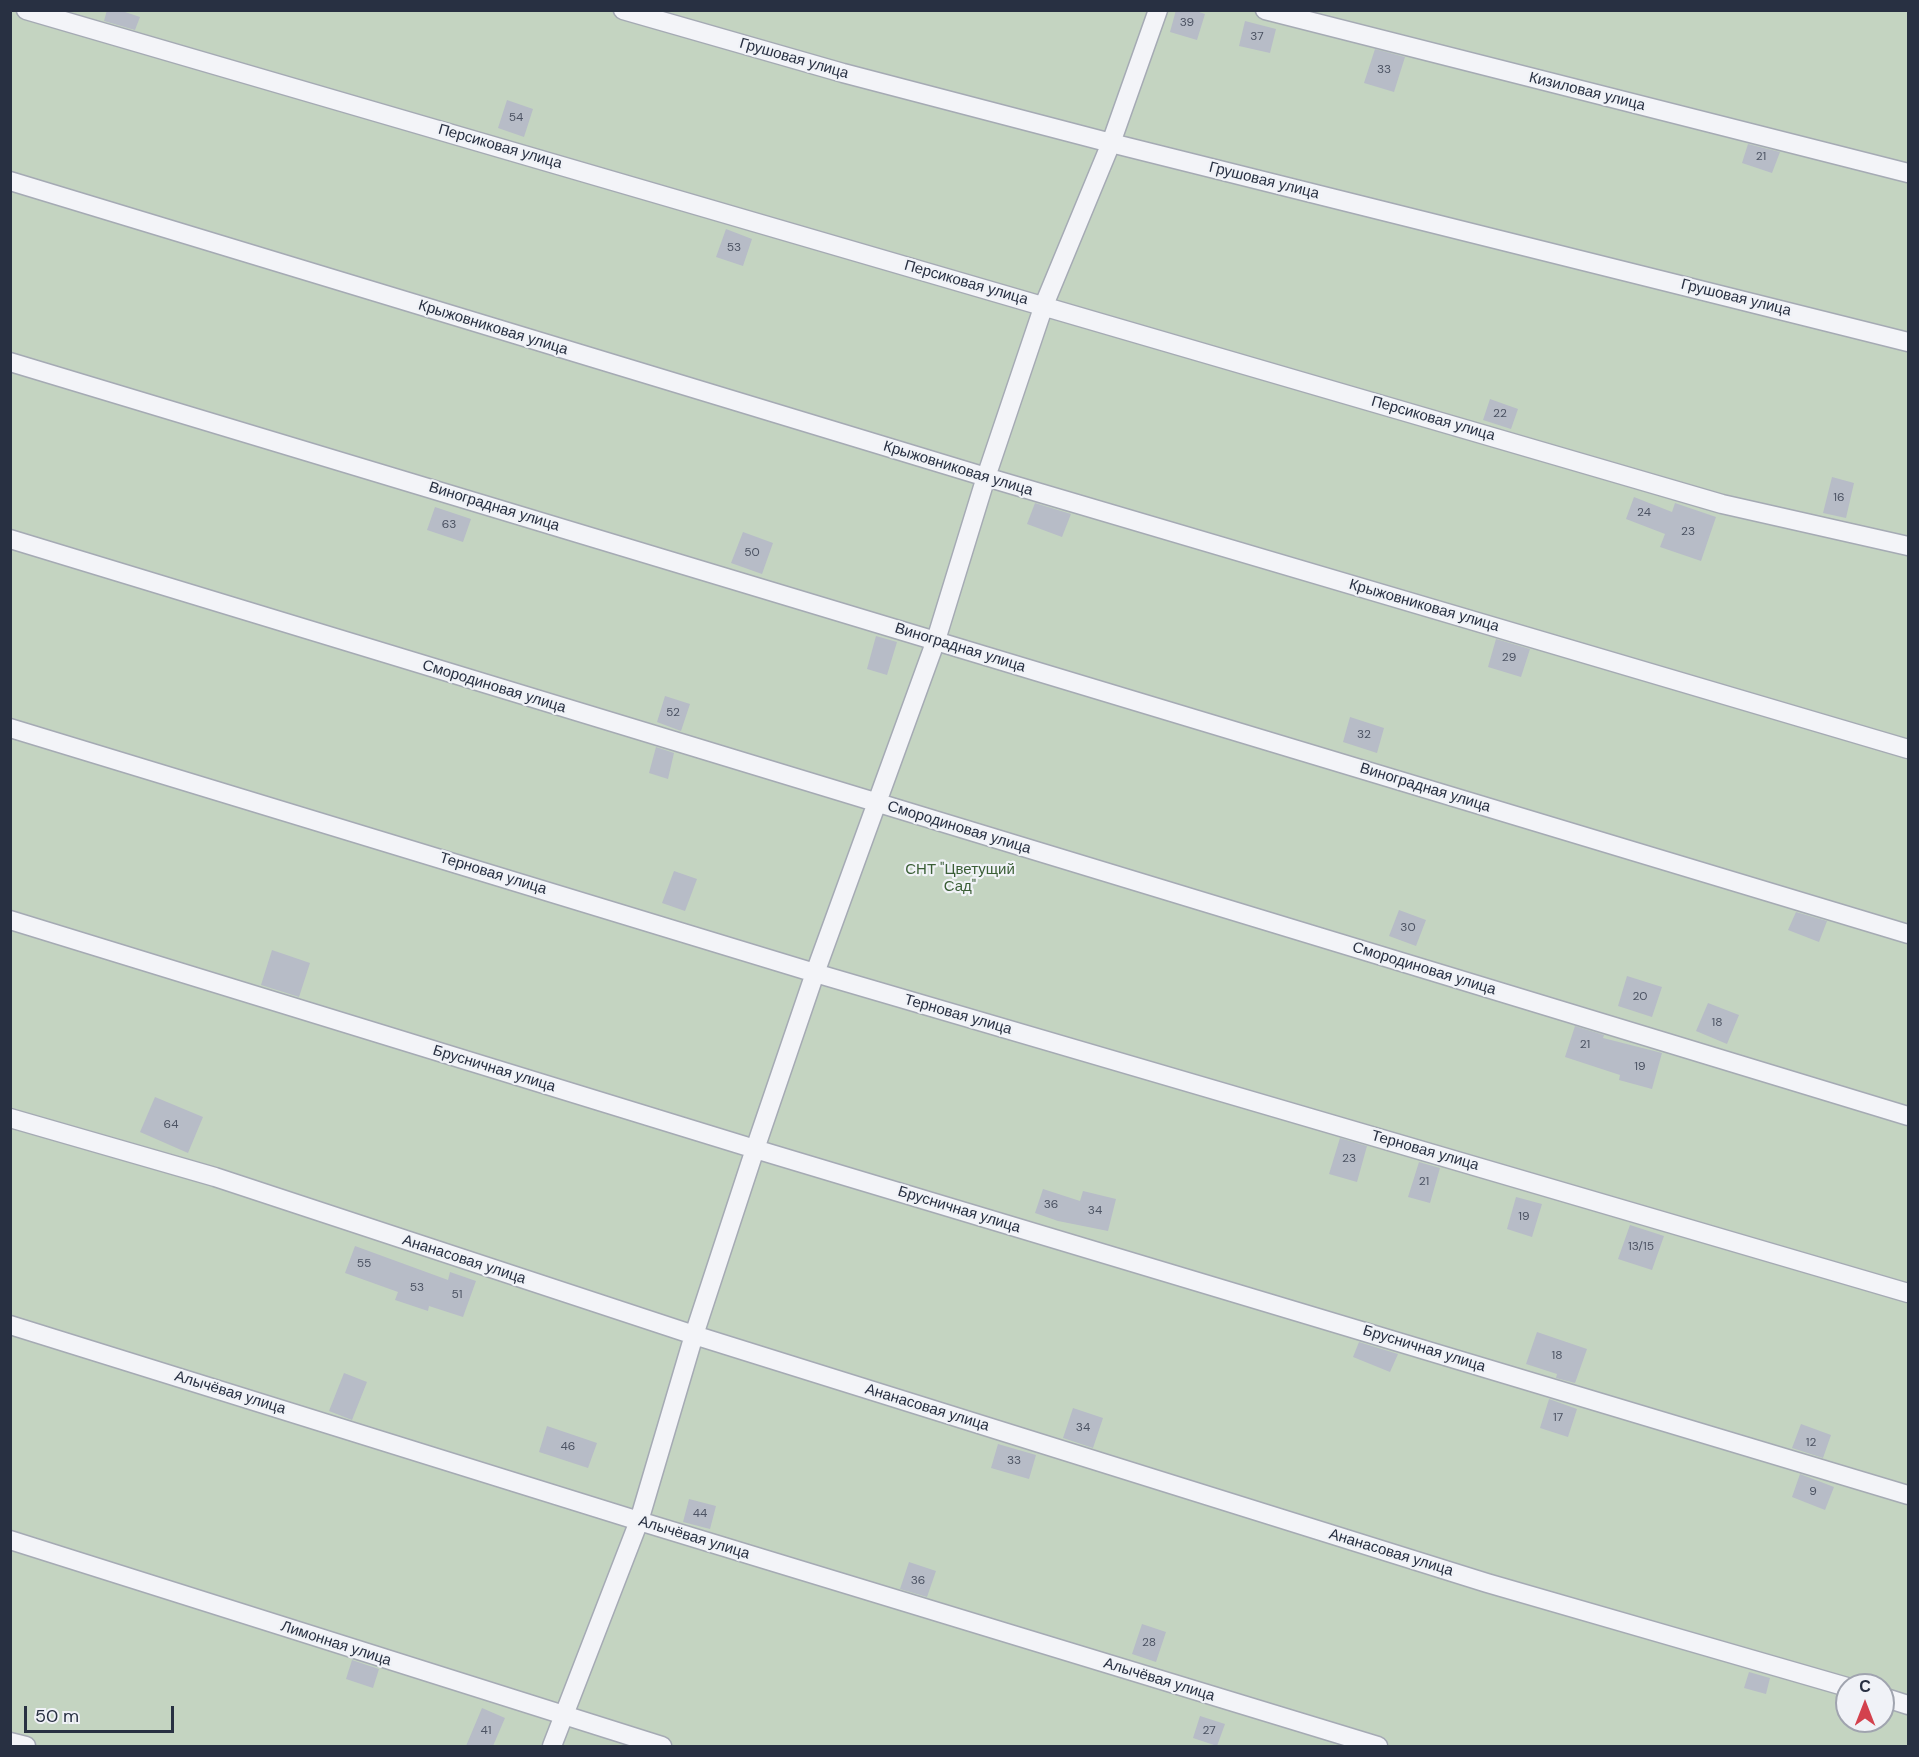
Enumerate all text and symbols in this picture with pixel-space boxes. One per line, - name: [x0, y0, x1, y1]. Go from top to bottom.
- house number: 39: [1180, 16, 1194, 30]
- house number: 37: [1250, 30, 1264, 44]
- street label: Грушовая улица: [737, 35, 851, 83]
- house number: 33: [1377, 63, 1391, 77]
- street label: Кизиловая улица: [1527, 69, 1647, 115]
- house number: 54: [509, 111, 523, 125]
- street label: Персиковая улица: [436, 121, 564, 173]
- house number: 21: [1756, 150, 1766, 164]
- street label: Грушовая улица: [1207, 159, 1321, 203]
- house number: 53: [727, 241, 741, 255]
- street label: Персиковая улица: [902, 257, 1030, 309]
- street label: Грушовая улица: [1679, 276, 1793, 320]
- street label: Крыжовниковая улица: [416, 297, 570, 359]
- street label: Персиковая улица: [1369, 393, 1497, 445]
- house number: 22: [1493, 407, 1507, 421]
- street label: Крыжовниковая улица: [881, 438, 1035, 500]
- street label: Виноградная улица: [426, 479, 562, 535]
- house number: 16: [1833, 491, 1845, 505]
- house number: 24: [1637, 506, 1651, 520]
- house number: 63: [442, 518, 456, 532]
- house number: 23: [1681, 525, 1695, 539]
- house number: 50: [744, 546, 760, 560]
- street label: Крыжовниковая улица: [1347, 576, 1501, 636]
- street label: Виноградная улица: [892, 620, 1028, 676]
- house number: 29: [1502, 651, 1516, 665]
- street label: Смородиновая улица: [420, 657, 568, 717]
- house number: 52: [666, 706, 680, 720]
- house number: 32: [1357, 728, 1371, 742]
- street label: Виноградная улица: [1357, 760, 1493, 816]
- street label: Смородиновая улица: [885, 798, 1033, 858]
- street label: Терновая улица: [437, 849, 549, 899]
- park label: СНТ "Цветущий Сад": [905, 861, 1015, 896]
- house number: 30: [1400, 921, 1416, 935]
- street label: Смородиновая улица: [1350, 939, 1498, 999]
- house number: 20: [1633, 990, 1647, 1004]
- street label: Терновая улица: [902, 991, 1014, 1039]
- house number: 18: [1711, 1016, 1723, 1030]
- house number: 21: [1580, 1038, 1590, 1052]
- street label: Брусничная улица: [430, 1042, 558, 1096]
- house number: 19: [1634, 1060, 1646, 1074]
- house number: 64: [164, 1118, 178, 1132]
- street label: Терновая улица: [1369, 1127, 1481, 1175]
- house number: 23: [1342, 1152, 1356, 1166]
- house number: 21: [1419, 1175, 1429, 1189]
- street label: Брусничная улица: [895, 1183, 1023, 1237]
- house number: 36: [1044, 1198, 1058, 1212]
- house number: 34: [1088, 1204, 1102, 1218]
- house number: 19: [1518, 1210, 1530, 1224]
- street label: Ананасовая улица: [400, 1232, 528, 1288]
- house number: 13/15: [1628, 1240, 1654, 1254]
- house number: 55: [357, 1257, 371, 1271]
- house number: 53: [410, 1281, 424, 1295]
- house number: 51: [451, 1288, 463, 1302]
- street label: Брусничная улица: [1360, 1322, 1488, 1376]
- house number: 18: [1551, 1349, 1563, 1363]
- street label: Алычёвая улица: [172, 1368, 288, 1418]
- street label: Ананасовая улица: [863, 1381, 991, 1435]
- house number: 17: [1553, 1411, 1563, 1425]
- house number: 34: [1076, 1421, 1090, 1435]
- house number: 12: [1806, 1436, 1816, 1450]
- house number: 46: [561, 1440, 575, 1454]
- house number: 33: [1007, 1454, 1021, 1468]
- house number: 9: [1809, 1485, 1817, 1499]
- house number: 44: [693, 1507, 707, 1521]
- street label: Алычёвая улица: [636, 1513, 752, 1563]
- street label: Ананасовая улица: [1327, 1526, 1455, 1580]
- house number: 36: [911, 1574, 925, 1588]
- street label: Лимонная улица: [278, 1618, 394, 1670]
- house number: 28: [1142, 1636, 1156, 1650]
- street label: Алычёвая улица: [1101, 1655, 1217, 1705]
- north arrow: [1835, 1673, 1895, 1733]
- text: С: [1859, 1676, 1871, 1697]
- scale bar: [27, 1694, 177, 1732]
- text: 50 m: [35, 1704, 79, 1728]
- house number: 41: [480, 1724, 492, 1738]
- house number: 27: [1202, 1724, 1216, 1738]

